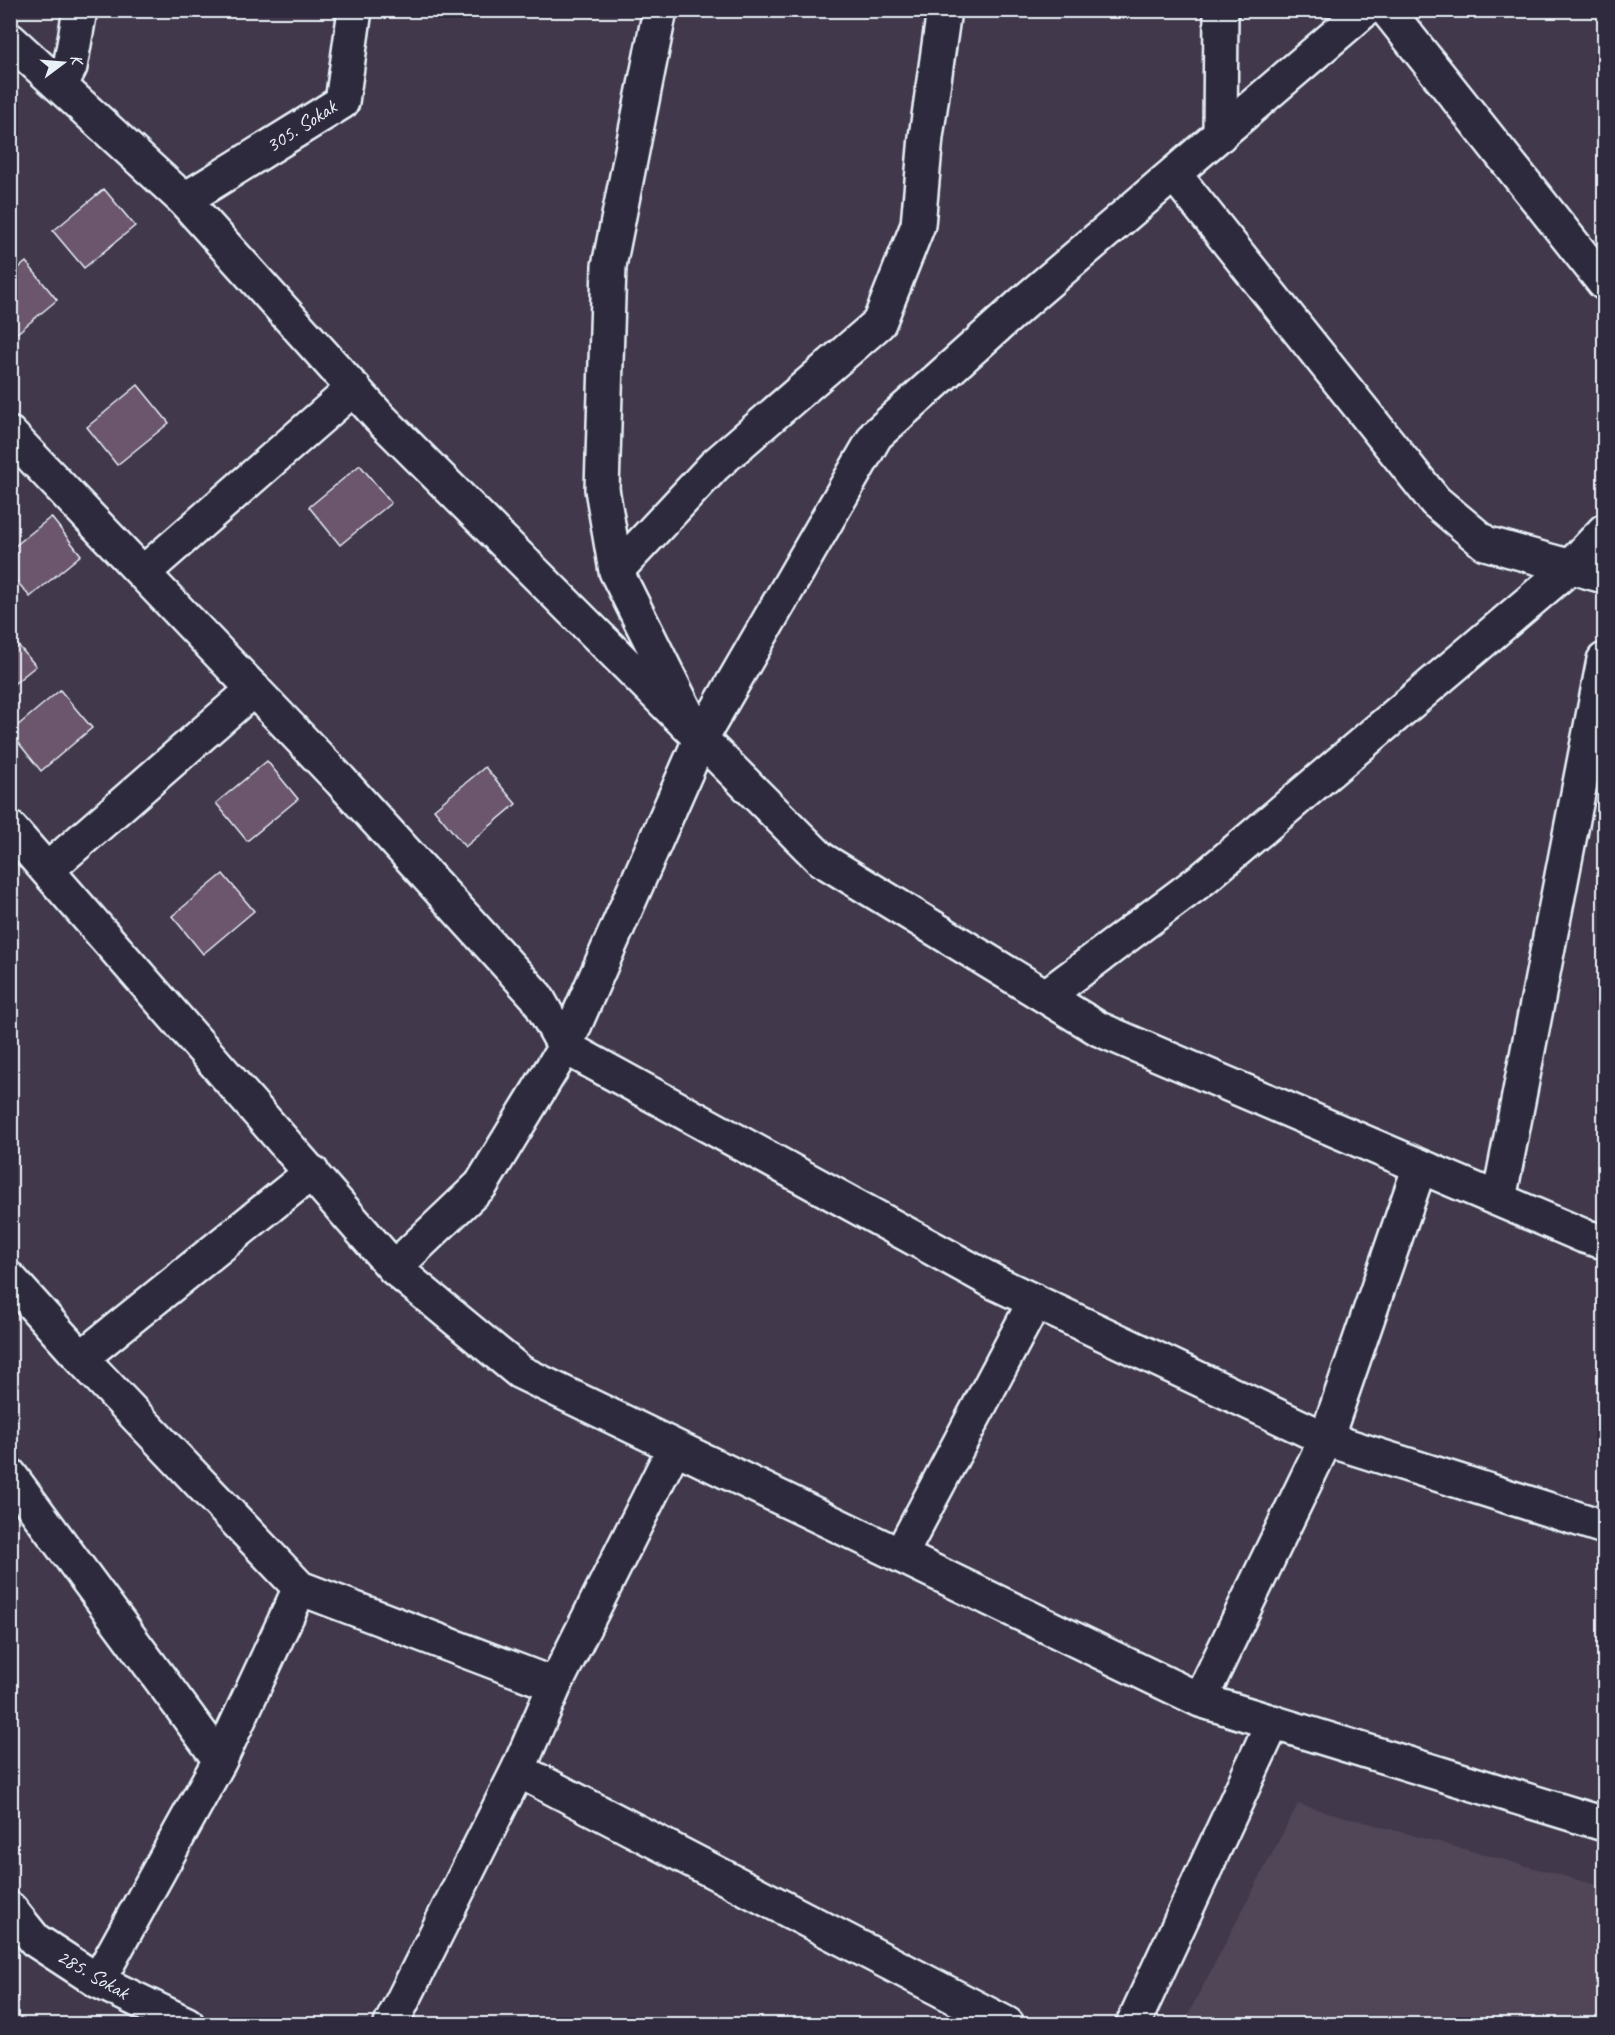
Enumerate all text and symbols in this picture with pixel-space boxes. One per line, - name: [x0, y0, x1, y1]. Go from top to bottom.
- north arrow: [33, 33, 93, 93]
- text: K: [66, 52, 88, 70]
- street label: 305. Sokak: [261, 93, 342, 158]
- street label: 285. Sokak: [52, 1943, 135, 2006]

